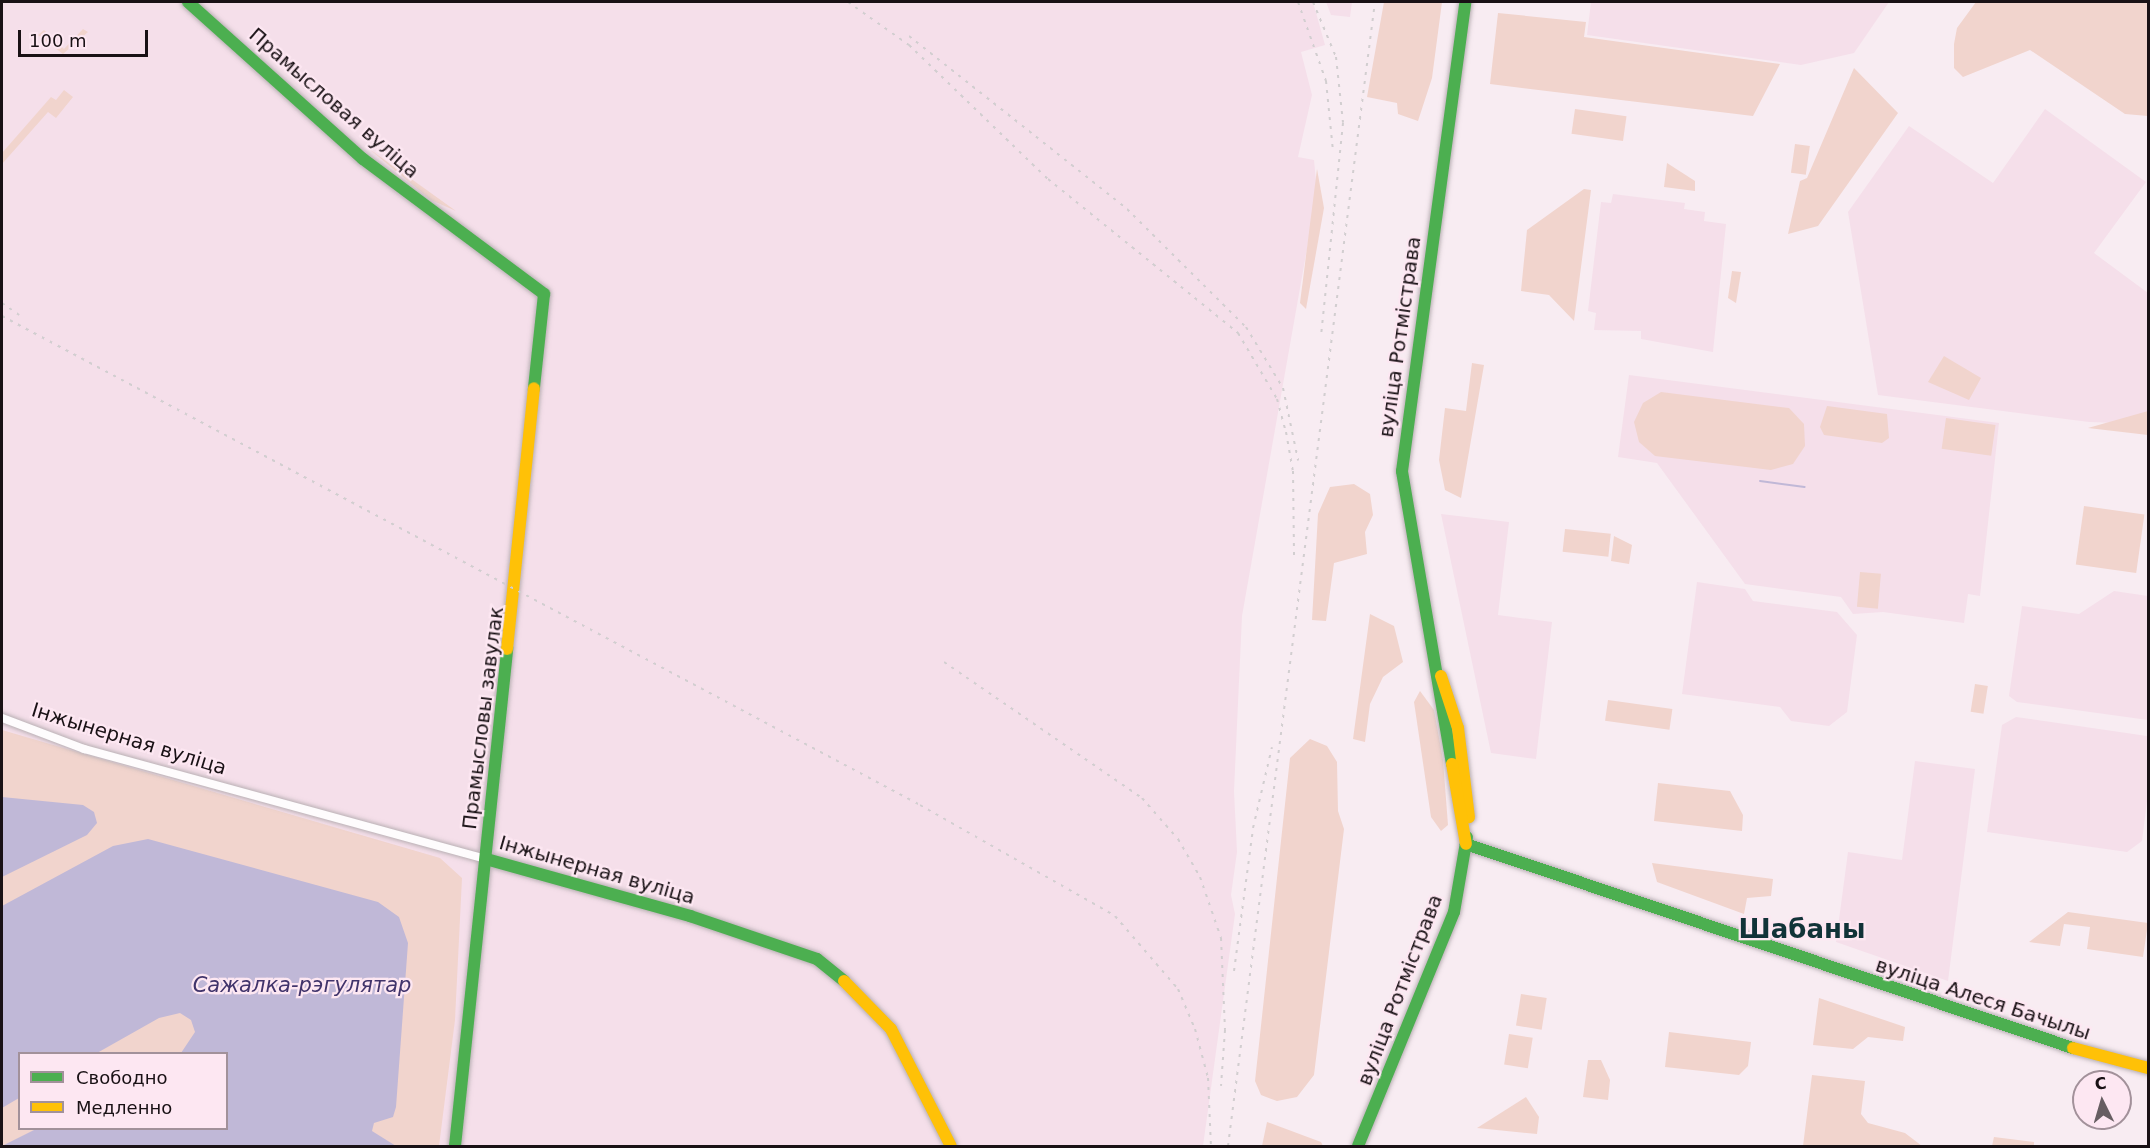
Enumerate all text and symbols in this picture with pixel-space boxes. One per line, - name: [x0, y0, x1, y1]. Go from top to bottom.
- scale bar: [21, 18, 152, 56]
- street label: Прамысловая вуліца: [244, 23, 424, 183]
- text: 100 m: [29, 30, 87, 51]
- street label: вуліца Ротмістрава: [1374, 235, 1426, 439]
- street label: Прамысловы завулак: [457, 605, 509, 831]
- street label: Інжынерная вуліца: [29, 698, 229, 780]
- street label: Інжынерная вуліца: [496, 831, 698, 909]
- street label: вуліца Ротмістрава: [1353, 891, 1447, 1089]
- district label: Шабаны: [1739, 914, 1865, 946]
- street label: вуліца Алеся Бачылы: [1873, 953, 2093, 1045]
- water label: Сажалка-рэгулятар: [193, 972, 411, 998]
- legend: [18, 1052, 228, 1130]
- text: Свободно: [76, 1067, 168, 1088]
- north arrow: [2072, 1070, 2132, 1130]
- text: С: [2094, 1074, 2107, 1094]
- text: Медленно: [76, 1097, 172, 1118]

